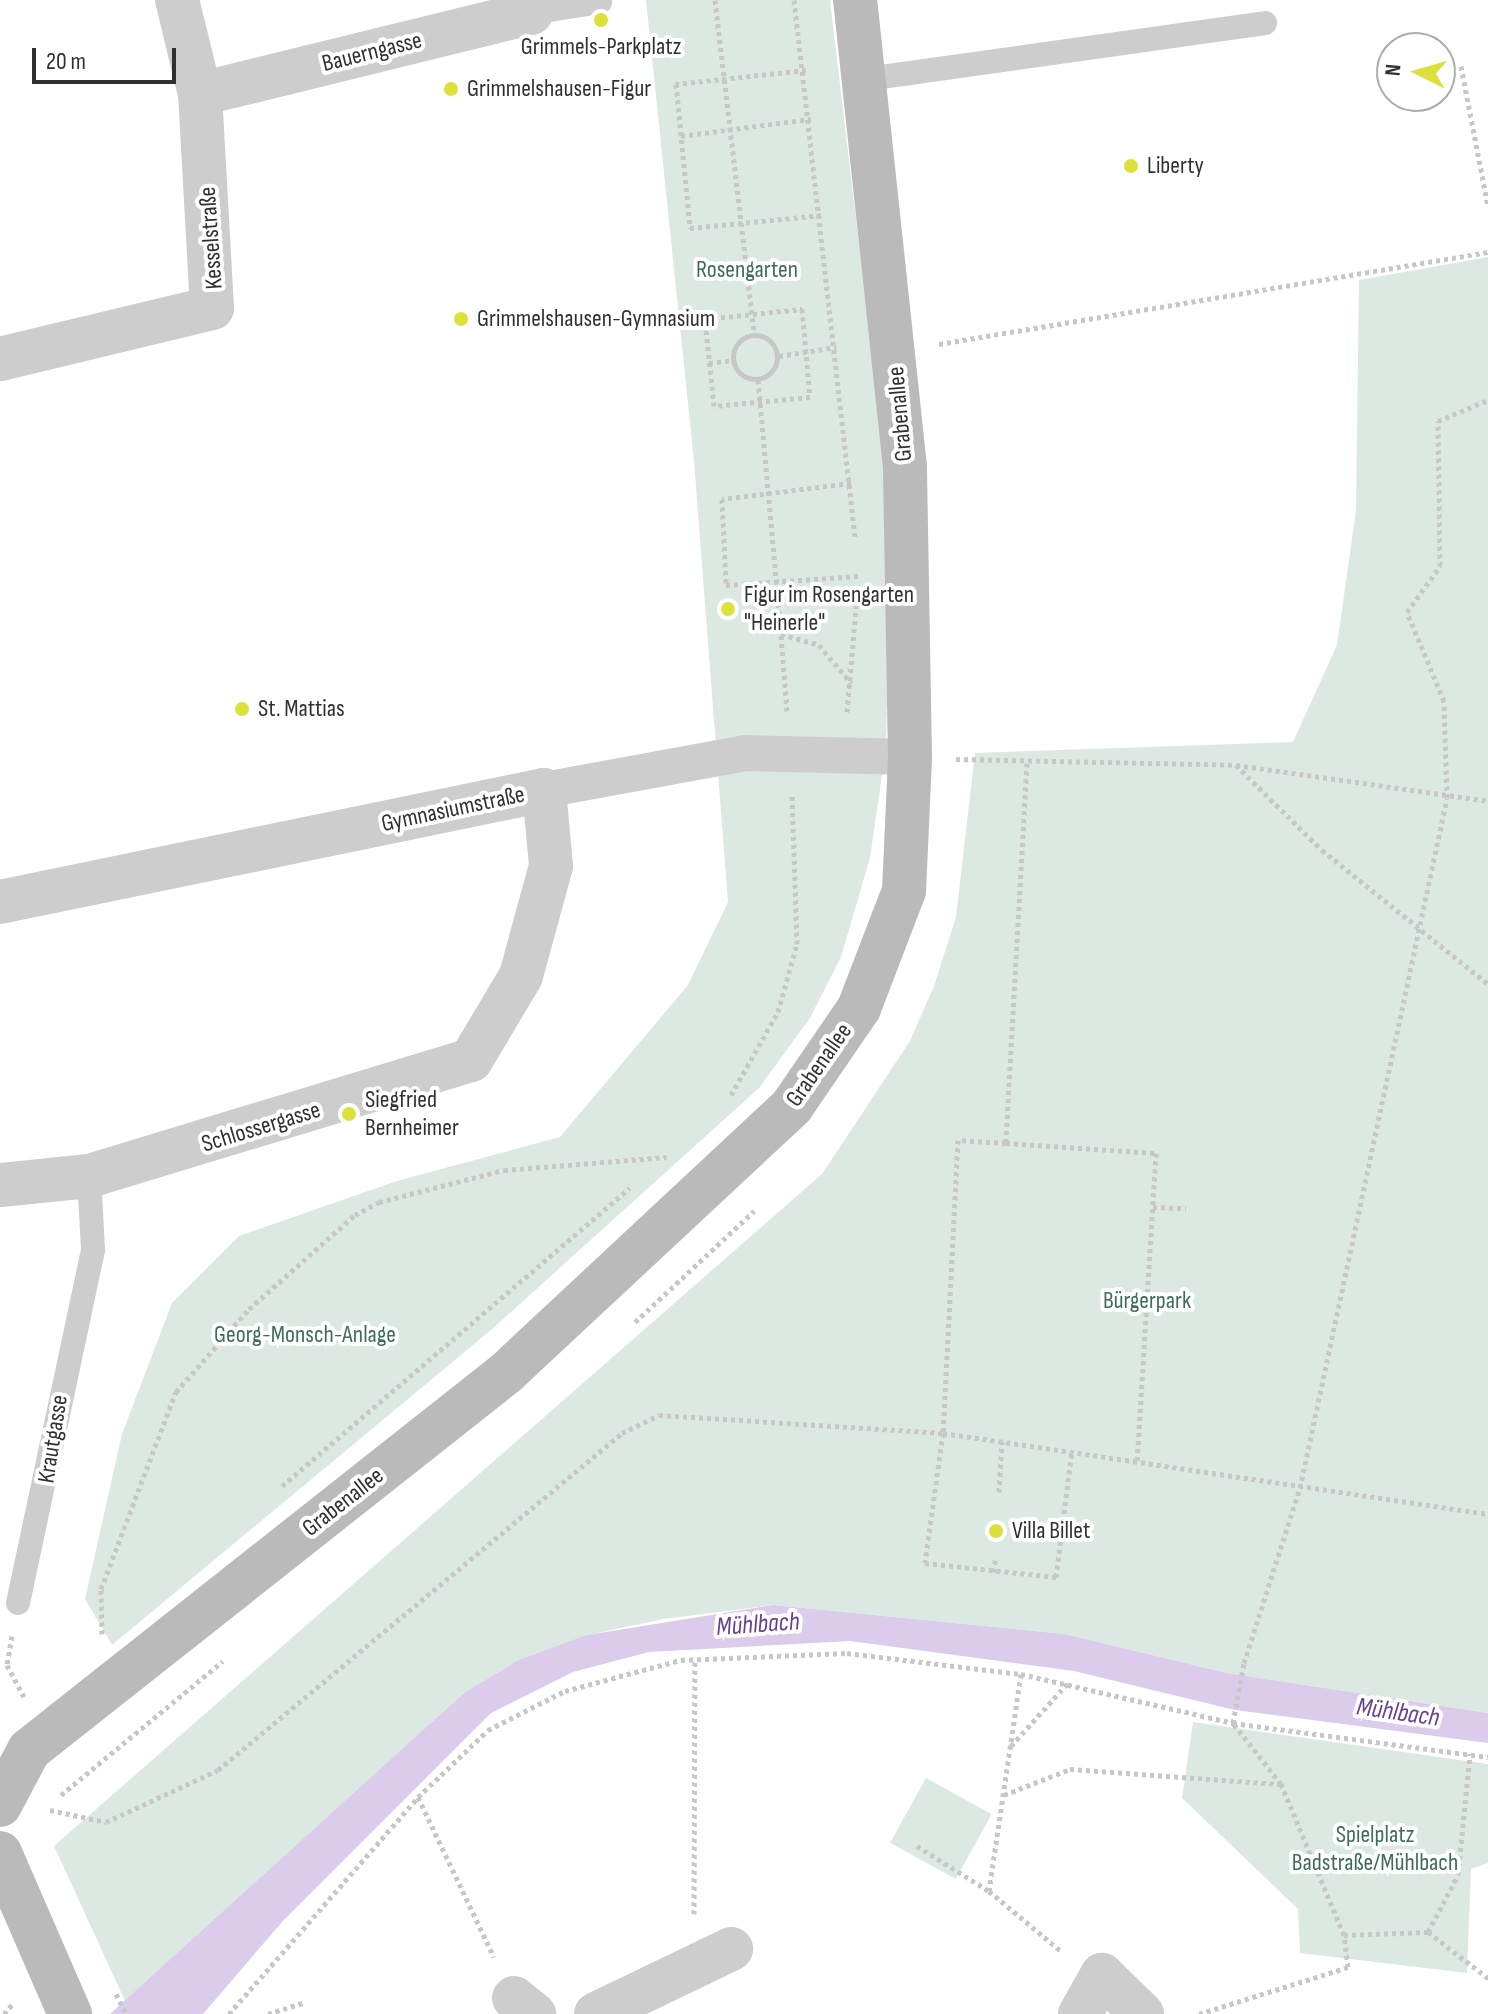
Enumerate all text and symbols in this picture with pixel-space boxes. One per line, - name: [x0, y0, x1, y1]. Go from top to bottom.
- marker: Grimmels-Parkplatz: [592, 11, 610, 29]
- street label: Bauerngasse: [319, 26, 425, 78]
- scale bar: [36, 32, 180, 82]
- north arrow: [1376, 32, 1456, 112]
- place label: Grimmels-Parkplatz: [521, 33, 681, 61]
- text: 20 m: [46, 47, 86, 76]
- text: N: [1380, 63, 1408, 77]
- place label: Grimmelshausen-Figur: [467, 75, 651, 103]
- marker: Grimmelshausen-Figur: [442, 80, 460, 98]
- place label: Liberty: [1147, 152, 1204, 180]
- marker: Liberty: [1122, 157, 1140, 175]
- street label: Kesselstraße: [193, 186, 229, 290]
- park label: Rosengarten: [696, 256, 798, 284]
- place label: Grimmelshausen-Gymnasium: [477, 305, 715, 333]
- marker: Grimmelshausen-Gymnasium: [452, 310, 470, 328]
- street label: Grabenallee: [882, 365, 918, 463]
- place label: Figur im Rosengarten "Heinerle": [744, 581, 914, 637]
- marker: Figur im Rosengarten "Heinerle": [719, 600, 737, 618]
- place label: St. Mattias: [258, 695, 345, 723]
- marker: St. Mattias: [233, 700, 251, 718]
- street label: Gymnasiumstraße: [379, 780, 527, 838]
- street label: Grabenallee: [780, 1018, 858, 1112]
- place label: Siegfried Bernheimer: [365, 1086, 459, 1142]
- street label: Schlossergasse: [198, 1095, 324, 1159]
- marker: Siegfried Bernheimer: [340, 1105, 358, 1123]
- park label: Bürgerpark: [1103, 1287, 1191, 1315]
- park label: Georg-Monsch-Anlage: [214, 1321, 396, 1349]
- street label: Krautgasse: [32, 1393, 74, 1485]
- street label: Grabenallee: [297, 1461, 389, 1543]
- place label: Villa Billet: [1012, 1517, 1090, 1545]
- marker: Villa Billet: [987, 1522, 1005, 1540]
- water label: Mühlbach: [715, 1607, 801, 1643]
- water label: Mühlbach: [1354, 1692, 1442, 1734]
- park label: Spielplatz Badstraße/Mühlbach: [1292, 1821, 1458, 1877]

